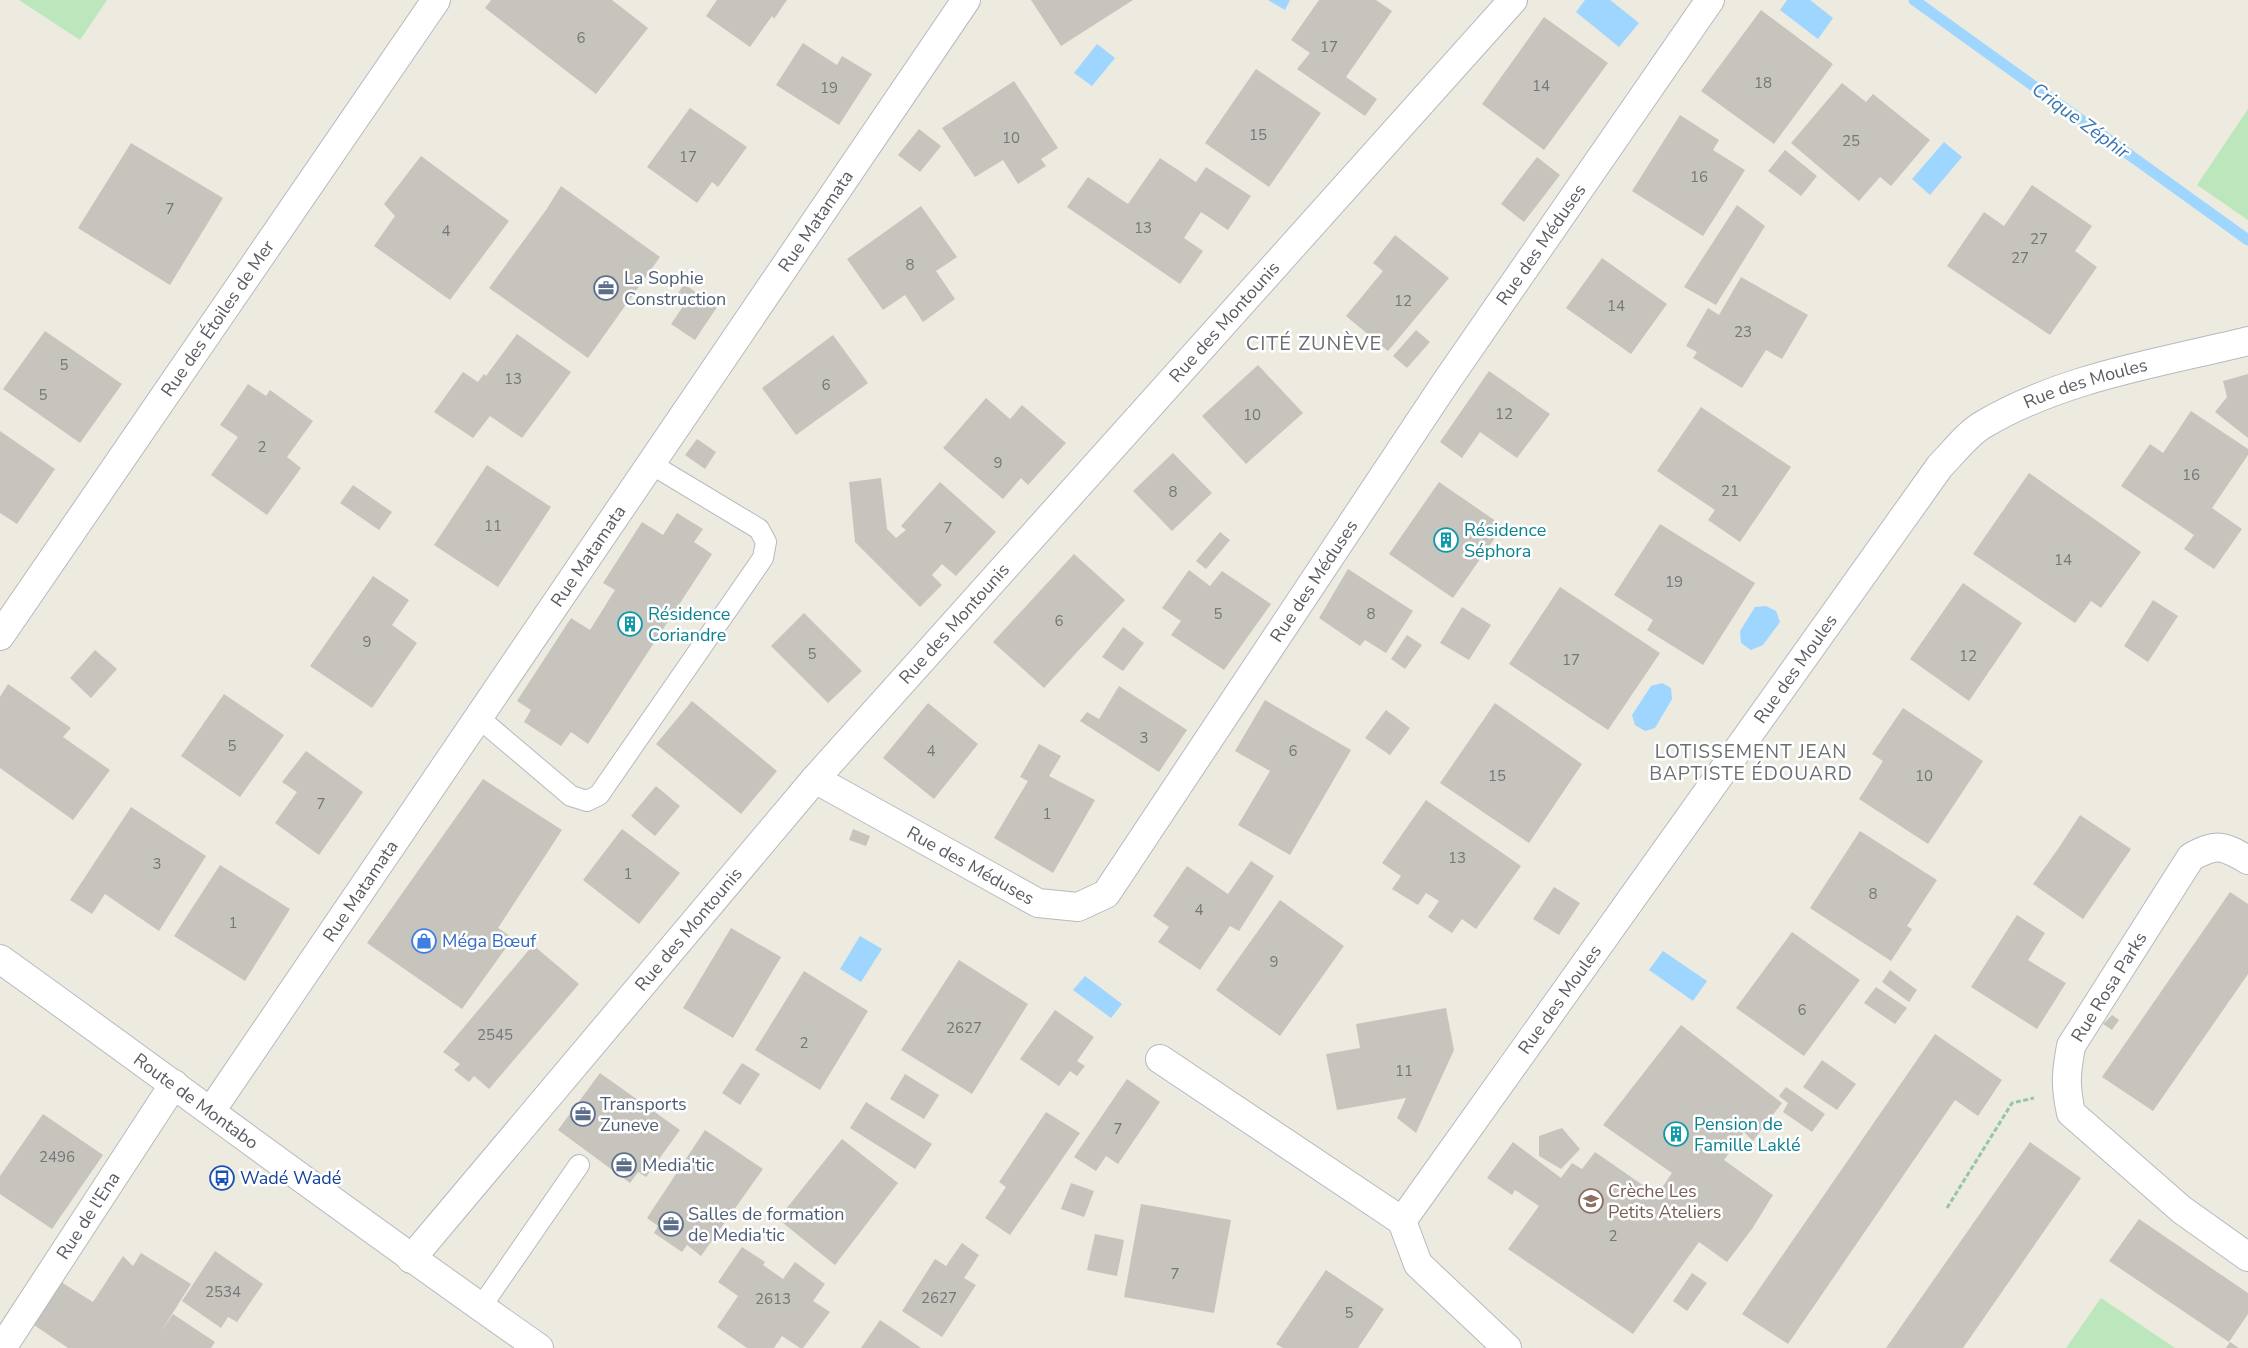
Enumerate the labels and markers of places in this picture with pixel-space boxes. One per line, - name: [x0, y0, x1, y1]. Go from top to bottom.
- place label: La Sophie Construction: [624, 266, 726, 311]
- office icon: La Sophie Construction: [593, 275, 619, 301]
- place label: Résidence Séphora: [1464, 518, 1546, 563]
- building icon: Résidence Séphora: [1433, 527, 1459, 553]
- place label: Résidence Coriandre: [648, 602, 730, 647]
- building icon: Résidence Coriandre: [617, 611, 643, 637]
- shop icon: Méga Bœuf: [411, 928, 437, 954]
- place label: Méga Bœuf: [442, 929, 537, 953]
- place label: Transports Zuneve: [600, 1092, 687, 1137]
- office icon: Transports Zuneve: [570, 1101, 596, 1127]
- place label: Pension de Famille Laklé: [1694, 1112, 1801, 1157]
- building icon: Pension de Famille Laklé: [1663, 1121, 1689, 1147]
- office icon: Media'tic: [611, 1152, 637, 1178]
- place label: Media'tic: [642, 1153, 714, 1177]
- bus stop icon: Wadé Wadé: [209, 1165, 235, 1191]
- place label: Wadé Wadé: [240, 1166, 341, 1190]
- place label: Crèche Les Petits Ateliers: [1608, 1179, 1721, 1224]
- school or university icon: Crèche Les Petits Ateliers: [1578, 1188, 1604, 1214]
- place label: Salles de formation de Media'tic: [688, 1202, 845, 1247]
- office icon: Salles de formation de Media'tic: [658, 1211, 684, 1237]

